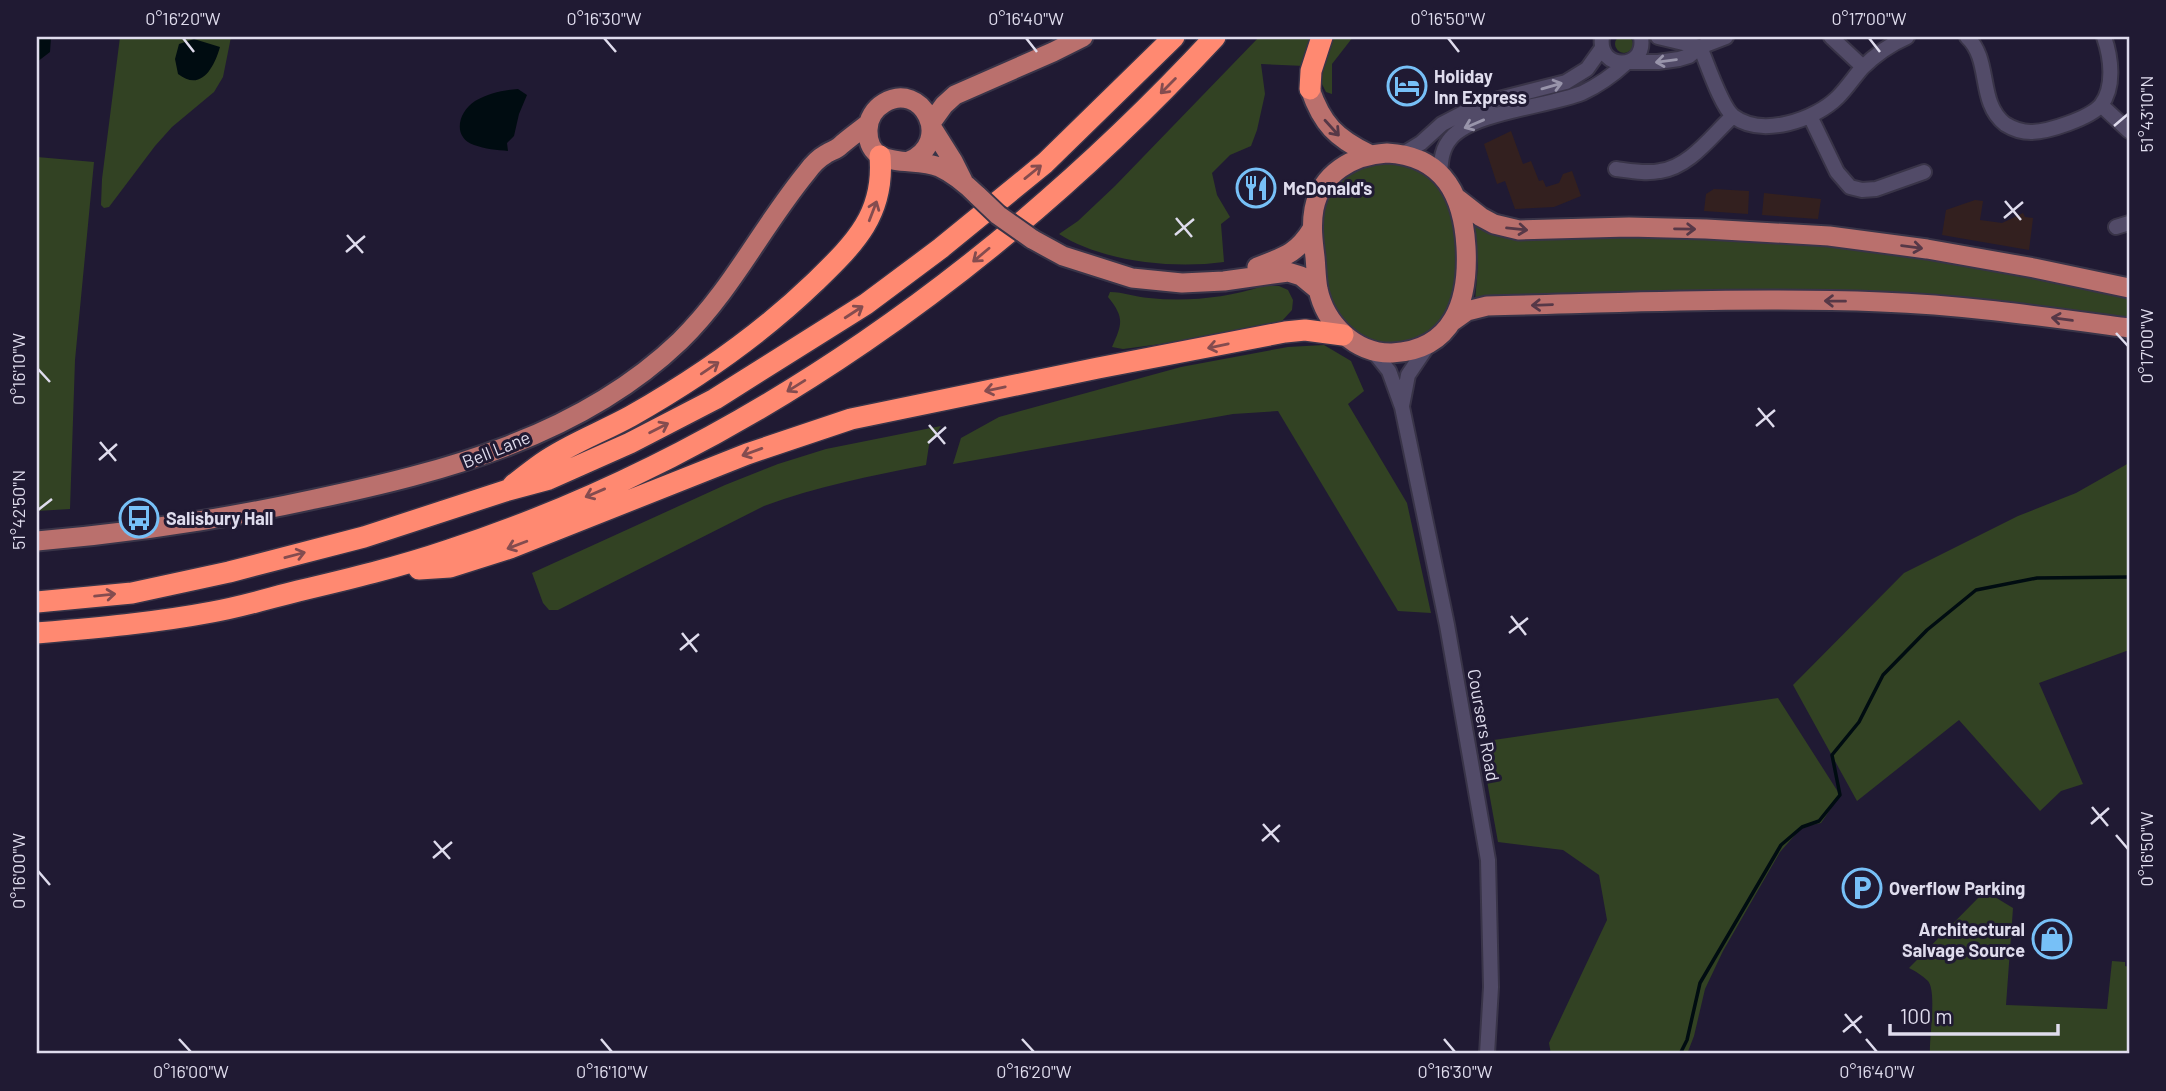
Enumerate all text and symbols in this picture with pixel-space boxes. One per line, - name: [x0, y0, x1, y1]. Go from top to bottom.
- text: 0°16'20"W: [145, 7, 221, 29]
- text: 0°16'30"W: [567, 7, 642, 29]
- text: 0°16'40"W: [988, 7, 1064, 29]
- text: 0°16'50"W: [1411, 7, 1486, 29]
- text: 0°17'00"W: [1831, 7, 1907, 29]
- one-way arrow: [1655, 55, 1678, 68]
- hotel icon: Holiday Inn Express: [1386, 65, 1428, 107]
- place label: Holiday Inn Express: [1434, 65, 1527, 108]
- text: 51°43'10"N: [2135, 76, 2157, 152]
- one-way arrow: [1160, 77, 1177, 94]
- one-way arrow: [1540, 79, 1563, 92]
- one-way arrow: [1464, 118, 1485, 131]
- one-way arrow: [1324, 119, 1340, 137]
- one-way arrow: [1024, 164, 1042, 180]
- restaurant icon: McDonald's: [1235, 167, 1277, 209]
- place label: McDonald's: [1283, 177, 1372, 199]
- one-way arrow: [867, 201, 880, 223]
- one-way arrow: [1673, 222, 1696, 235]
- one-way arrow: [1505, 223, 1528, 236]
- one-way arrow: [1900, 240, 1923, 253]
- one-way arrow: [973, 247, 991, 263]
- one-way arrow: [1824, 294, 1847, 308]
- one-way arrow: [1531, 298, 1554, 311]
- one-way arrow: [844, 304, 863, 319]
- text: 0°17'00"W: [2135, 308, 2157, 384]
- one-way arrow: [2051, 313, 2073, 326]
- text: 0°16'10"W: [7, 333, 29, 405]
- one-way arrow: [1207, 339, 1230, 353]
- one-way arrow: [700, 360, 719, 375]
- one-way arrow: [786, 380, 806, 394]
- one-way arrow: [984, 383, 1007, 397]
- one-way arrow: [648, 421, 669, 435]
- street label: Bell Lane: [459, 425, 533, 473]
- one-way arrow: [741, 447, 763, 460]
- text: 51°42'50"N: [7, 470, 29, 550]
- one-way arrow: [585, 487, 606, 500]
- bus stop icon: Salisbury Hall: [118, 497, 160, 539]
- place label: Salisbury Hall: [166, 507, 273, 529]
- one-way arrow: [507, 539, 529, 552]
- one-way arrow: [283, 548, 306, 561]
- one-way arrow: [93, 589, 115, 602]
- street label: Coursers Road: [1463, 667, 1505, 783]
- text: 0°16'50"W: [2135, 811, 2157, 886]
- text: 0°16'00"W: [7, 833, 29, 909]
- parking icon: Overflow Parking: [1841, 867, 1883, 909]
- place label: Overflow Parking: [1889, 877, 2025, 899]
- place label: Architectural Salvage Source: [1902, 918, 2025, 961]
- shop icon: Architectural Salvage Source: [2031, 918, 2073, 960]
- scale bar: [1890, 993, 2058, 1037]
- text: 100 m: [1900, 1003, 1953, 1028]
- text: 0°16'00"W: [153, 1060, 229, 1082]
- text: 0°16'10"W: [576, 1060, 648, 1082]
- text: 0°16'20"W: [996, 1060, 1072, 1082]
- text: 0°16'30"W: [1418, 1060, 1493, 1082]
- text: 0°16'40"W: [1839, 1060, 1915, 1082]

